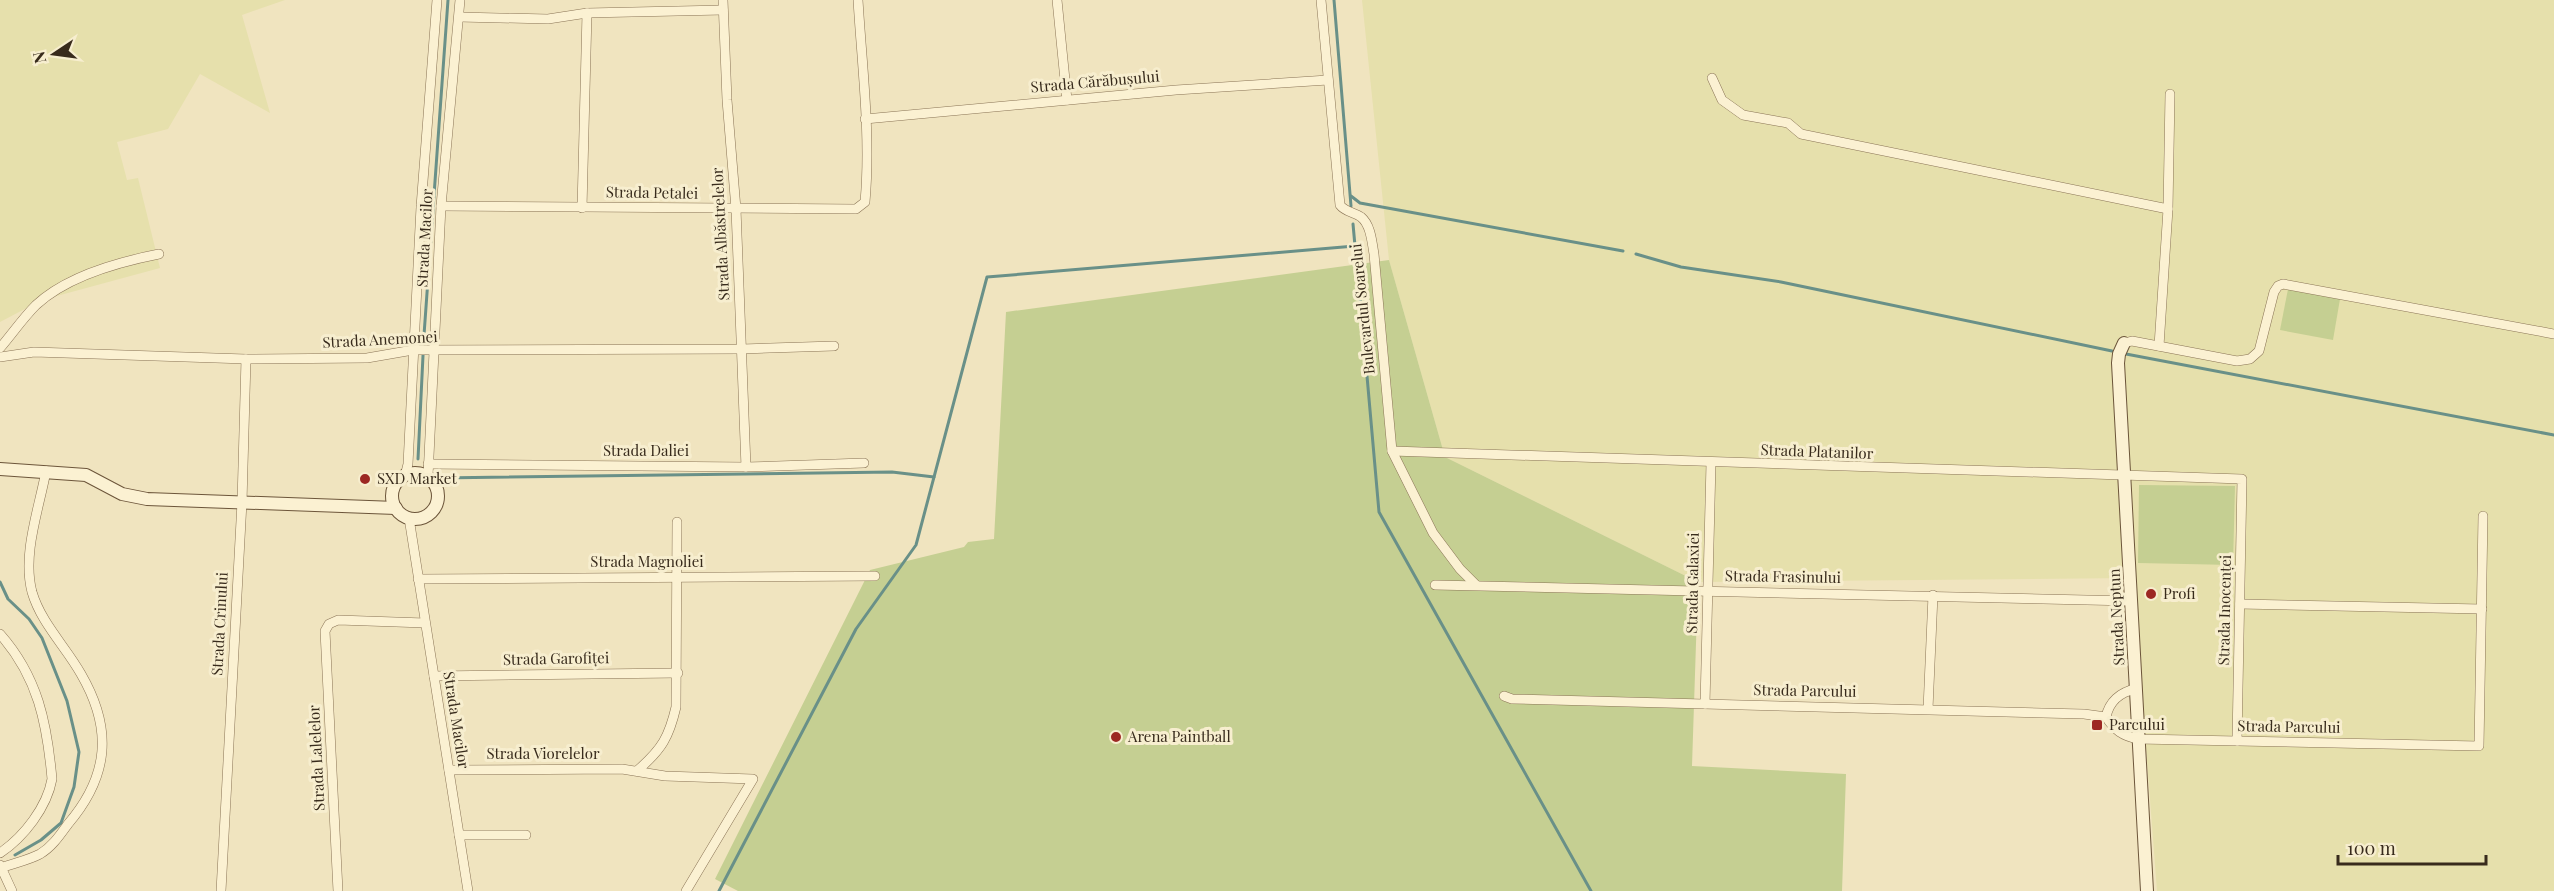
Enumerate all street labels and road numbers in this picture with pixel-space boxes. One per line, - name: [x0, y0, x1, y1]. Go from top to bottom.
- street label: Strada Cărăbușului: [1030, 65, 1161, 97]
- street label: Strada Albăstrelelor: [707, 167, 733, 301]
- street label: Strada Petalei: [606, 181, 699, 203]
- street label: Strada Macilor: [411, 188, 437, 288]
- street label: Bulevardul Soarelui: [1345, 242, 1379, 376]
- street label: Strada Anemonei: [322, 326, 439, 352]
- street label: Strada Platanilor: [1760, 439, 1874, 463]
- street label: Strada Daliei: [603, 440, 690, 460]
- street label: Strada Galaxiei: [1681, 532, 1703, 634]
- street label: Strada Magnoliei: [590, 551, 704, 571]
- street label: Strada Inocenței: [2213, 554, 2235, 665]
- street label: Strada Frasinului: [1725, 565, 1842, 587]
- street label: Strada Neptun: [2103, 568, 2129, 666]
- street label: Strada Crinului: [206, 571, 232, 676]
- street label: Strada Garofiței: [503, 647, 610, 669]
- street label: Strada Macilor: [439, 670, 475, 770]
- street label: Strada Parcului: [1753, 679, 1857, 701]
- street label: Strada Lalelelor: [303, 704, 329, 812]
- street label: Strada Parcului: [2237, 715, 2341, 737]
- street label: Strada Viorelelor: [486, 743, 600, 763]

